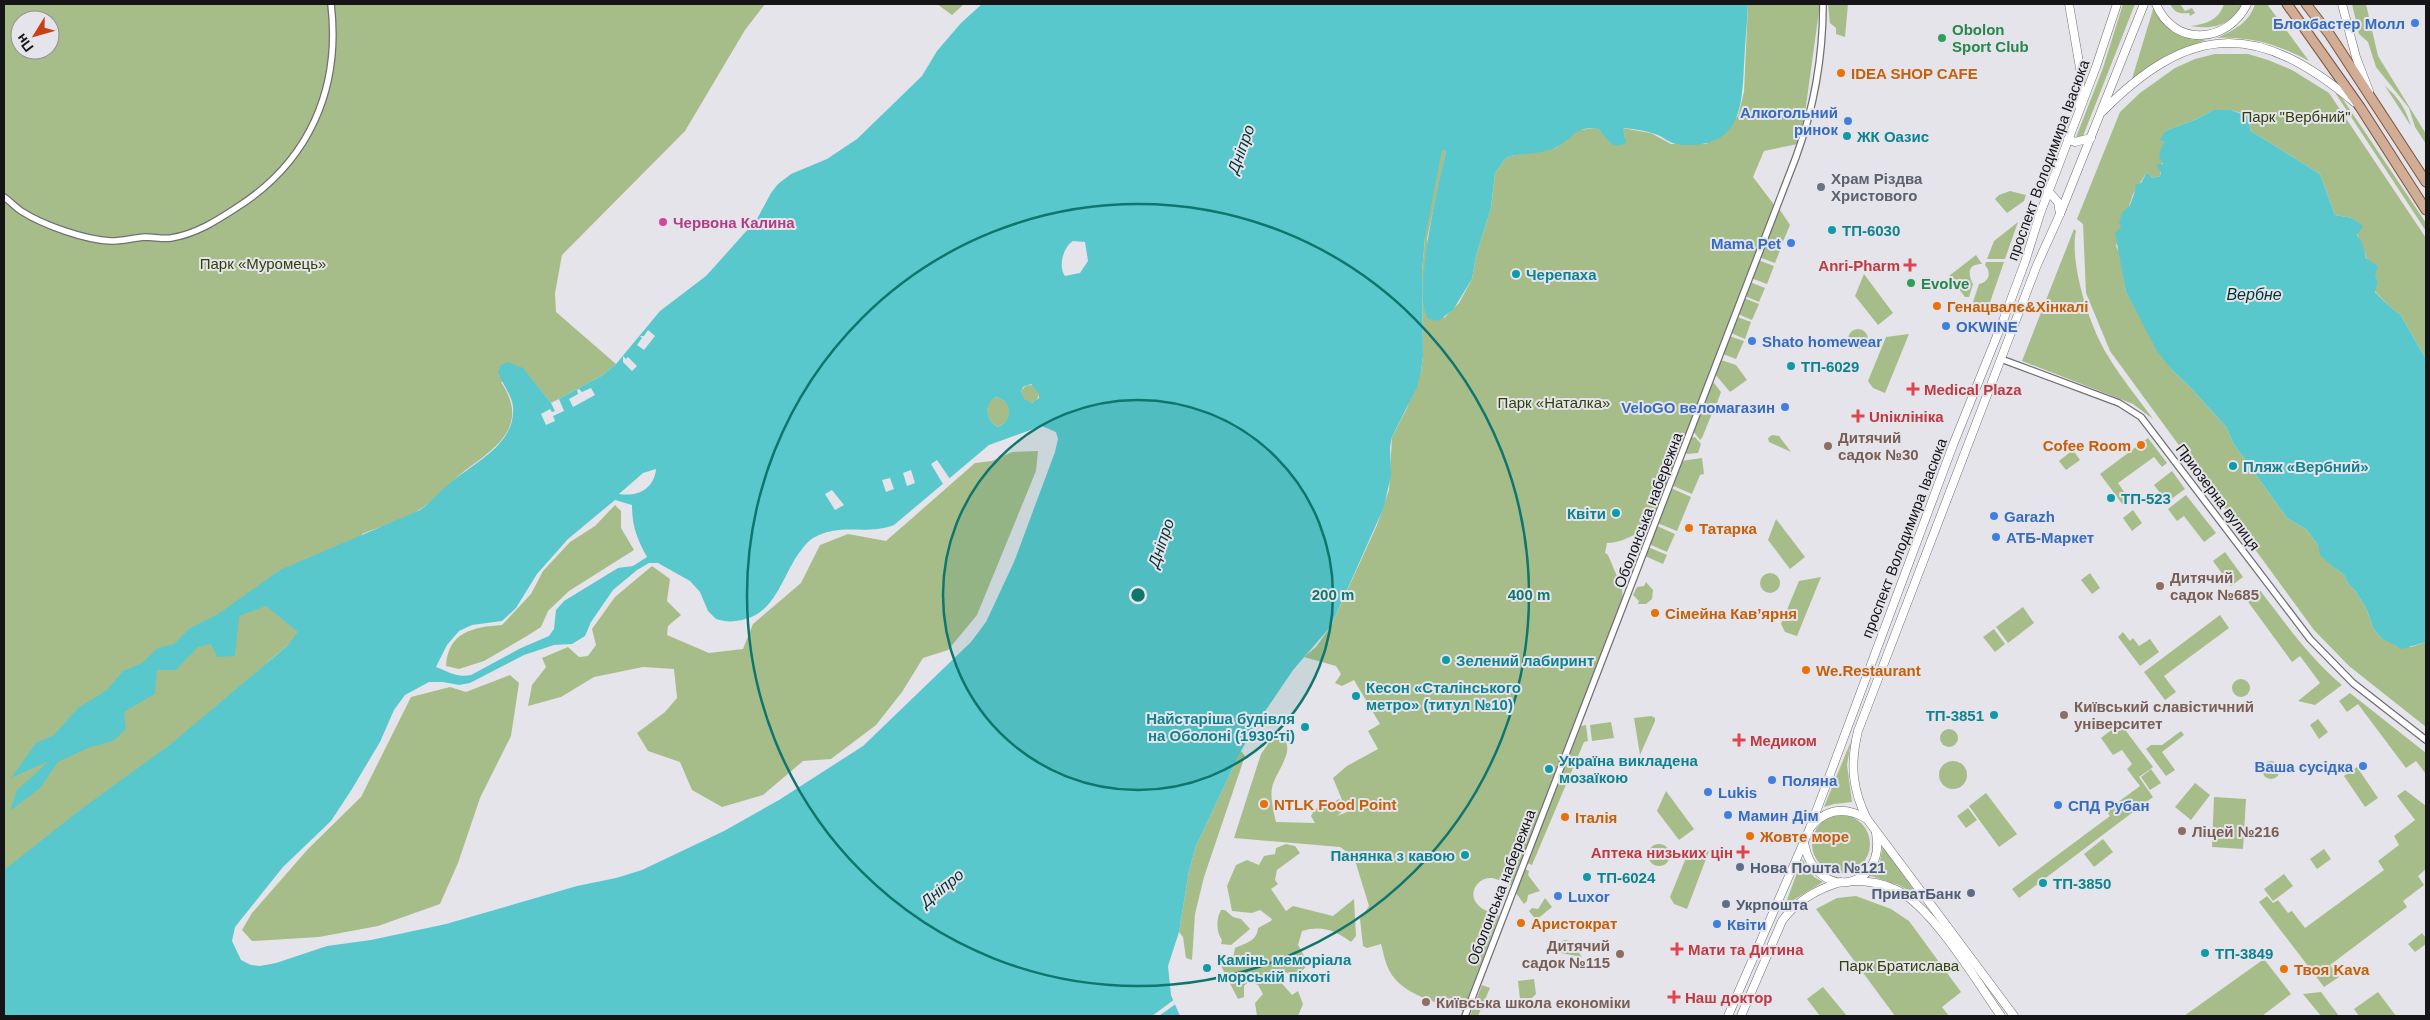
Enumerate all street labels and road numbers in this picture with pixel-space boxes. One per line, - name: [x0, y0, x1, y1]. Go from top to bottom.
- street label: проспект Володимира Івасюка: [2004, 57, 2093, 263]
- street label: Оболонська набережна: [1610, 429, 1686, 590]
- street label: проспект Володимира Івасюка: [1858, 435, 1950, 640]
- street label: Приозерна вулиця: [2173, 441, 2263, 553]
- street label: Оболонська набережна: [1463, 806, 1539, 967]

